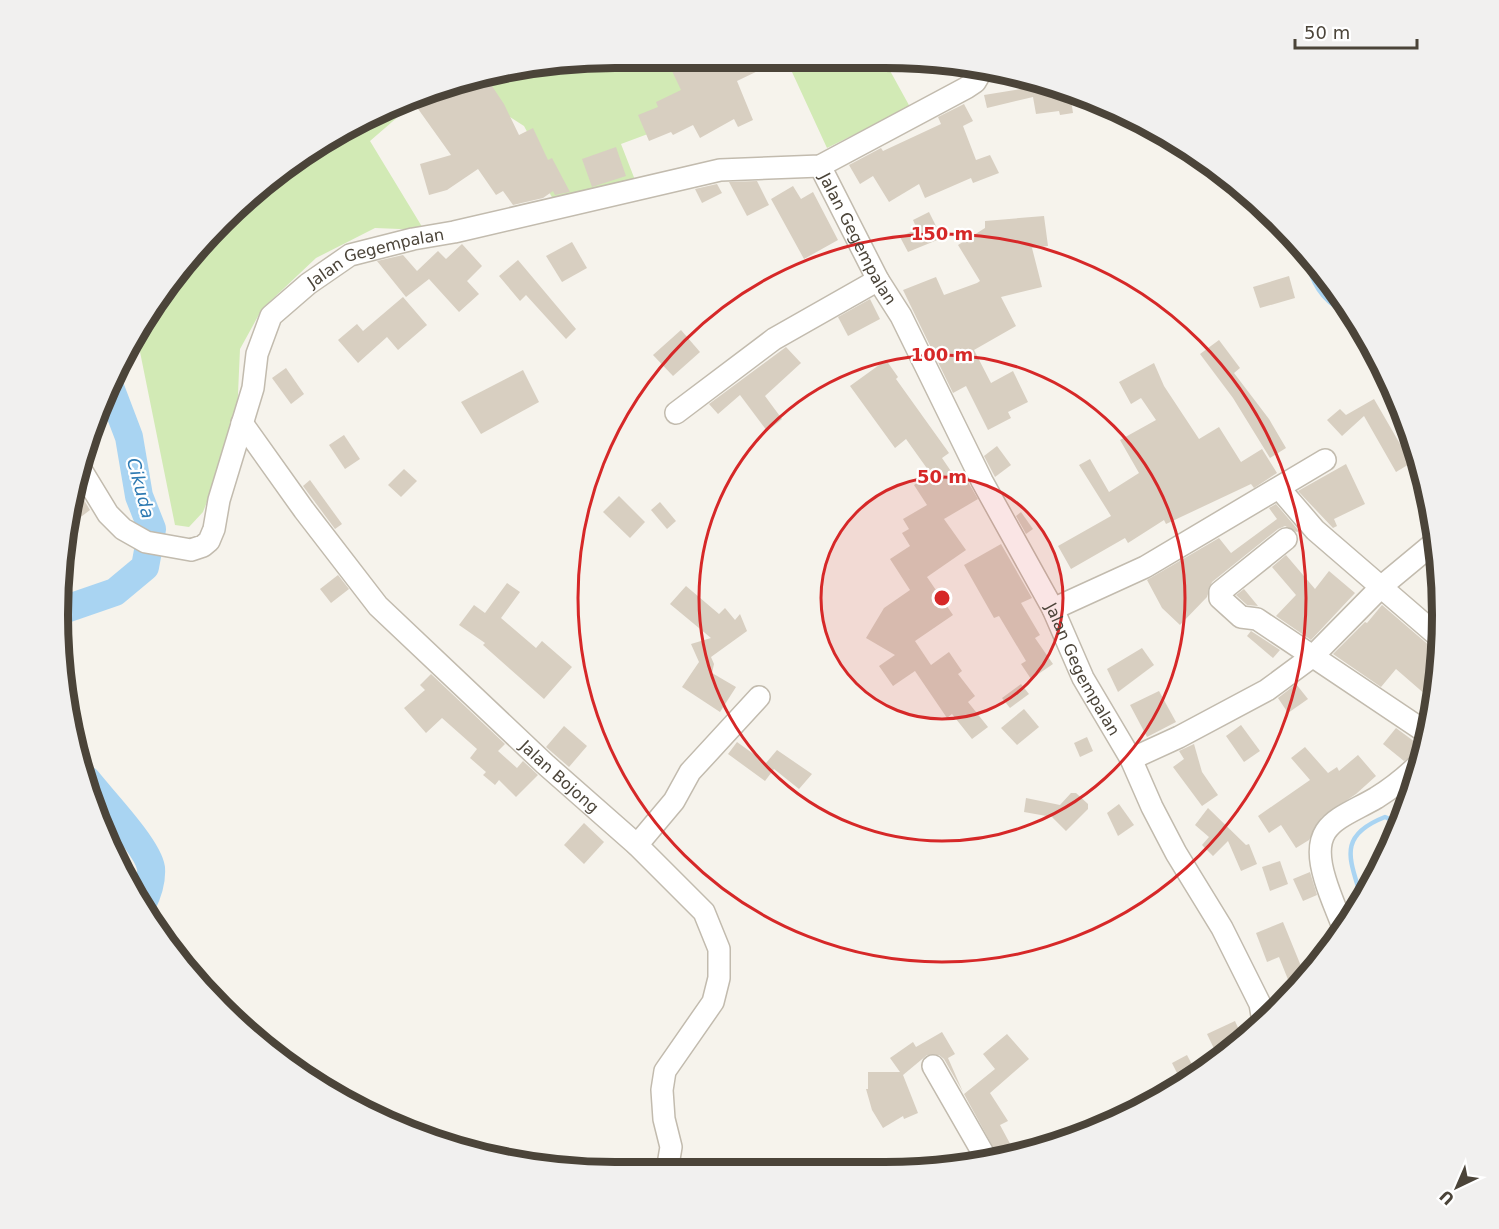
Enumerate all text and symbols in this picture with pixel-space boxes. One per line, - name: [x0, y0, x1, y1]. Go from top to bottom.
- scale bar: [1295, 12, 1416, 50]
- text: 50 m: [1304, 22, 1350, 43]
- street label: Jalan Gegempalan: [815, 169, 901, 308]
- text: 150 m: [911, 223, 973, 244]
- street label: Jalan Gegempalan: [303, 224, 445, 292]
- text: 100 m: [911, 344, 973, 365]
- water label: Cikuda: [123, 455, 159, 521]
- text: 50 m: [917, 466, 967, 487]
- centre of rings: [932, 588, 952, 608]
- street label: Jalan Gegempalan: [1041, 598, 1124, 739]
- street label: Jalan Bojong: [516, 735, 603, 817]
- north arrow: [1427, 1157, 1487, 1217]
- text: U: [1436, 1186, 1458, 1209]

